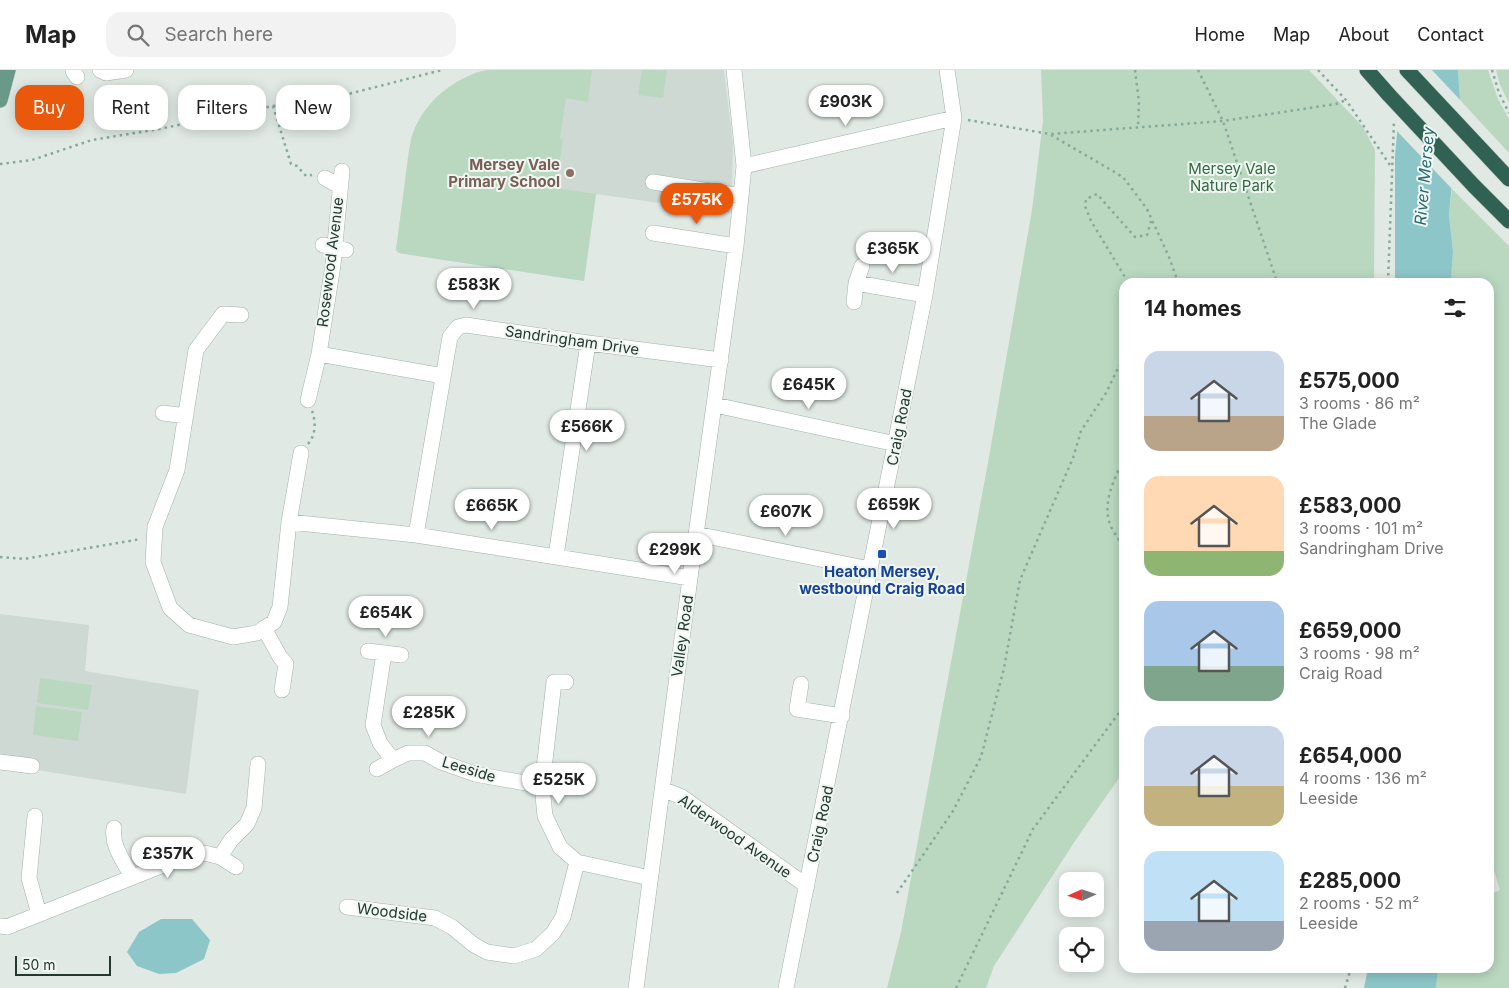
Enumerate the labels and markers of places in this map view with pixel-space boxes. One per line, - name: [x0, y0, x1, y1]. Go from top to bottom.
- pin: £903K: [811, 85, 881, 127]
- place label: Mersey Vale Primary School: [448, 155, 560, 191]
- marker: Mersey Vale Primary School: [564, 167, 576, 179]
- pin: £575K: [662, 182, 732, 225]
- pin: £365K: [858, 232, 928, 274]
- pin: £583K: [439, 268, 509, 310]
- pin: £645K: [774, 368, 844, 410]
- pin: £566K: [552, 410, 622, 452]
- pin: £665K: [457, 488, 527, 531]
- pin: £659K: [859, 488, 929, 530]
- pin: £607K: [751, 494, 821, 537]
- pin: £299K: [640, 532, 710, 575]
- marker: Heaton Mersey, westbound Craig Road: [876, 548, 888, 560]
- place label: Heaton Mersey, westbound Craig Road: [799, 562, 965, 598]
- pin: £654K: [351, 596, 421, 638]
- pin: £285K: [394, 696, 464, 738]
- pin: £525K: [524, 762, 594, 805]
- pin: £357K: [133, 836, 203, 879]

